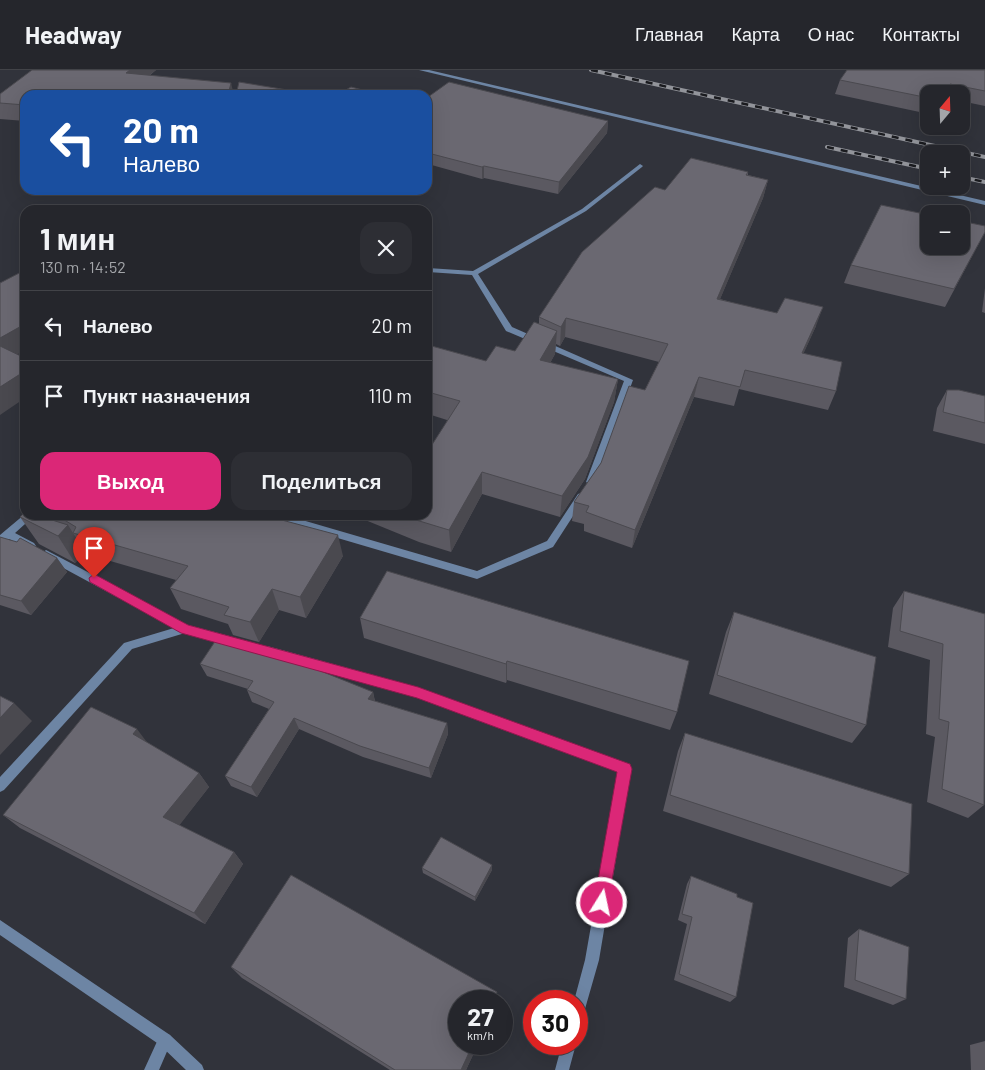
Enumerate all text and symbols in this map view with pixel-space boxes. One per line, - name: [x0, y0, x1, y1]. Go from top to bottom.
- text: Headway: [25, 20, 122, 49]
- text: Главная: [635, 23, 704, 45]
- text: Карта: [732, 23, 780, 45]
- text: О нас: [808, 23, 854, 45]
- text: Контакты: [882, 23, 960, 45]
- north arrow: [920, 85, 970, 135]
- map controls: [920, 85, 970, 255]
- text: 20 m: [123, 108, 199, 150]
- icon: left: [40, 110, 105, 175]
- button: +: [920, 145, 970, 195]
- text: Налево: [123, 150, 200, 176]
- button: −: [920, 205, 970, 255]
- text: 1 мин: [40, 220, 115, 256]
- button: close: [360, 222, 412, 274]
- text: 130 m · 14:52: [40, 257, 126, 276]
- icon: left: [40, 312, 68, 340]
- text: Налево: [83, 314, 153, 337]
- text: 20 m: [372, 314, 412, 337]
- icon: arrive: [40, 382, 68, 410]
- text: Пункт назначения: [83, 384, 250, 407]
- text: 110 m: [368, 384, 412, 407]
- button: Выход: [40, 452, 221, 510]
- button: Поделиться: [231, 452, 412, 510]
- pin: [73, 527, 115, 578]
- icon: arrive: [80, 534, 108, 562]
- position arrow: [575, 876, 627, 928]
- speed limit sign: 30: [523, 990, 588, 1055]
- text: 27: [467, 1001, 494, 1031]
- text: km/h: [467, 1028, 494, 1042]

